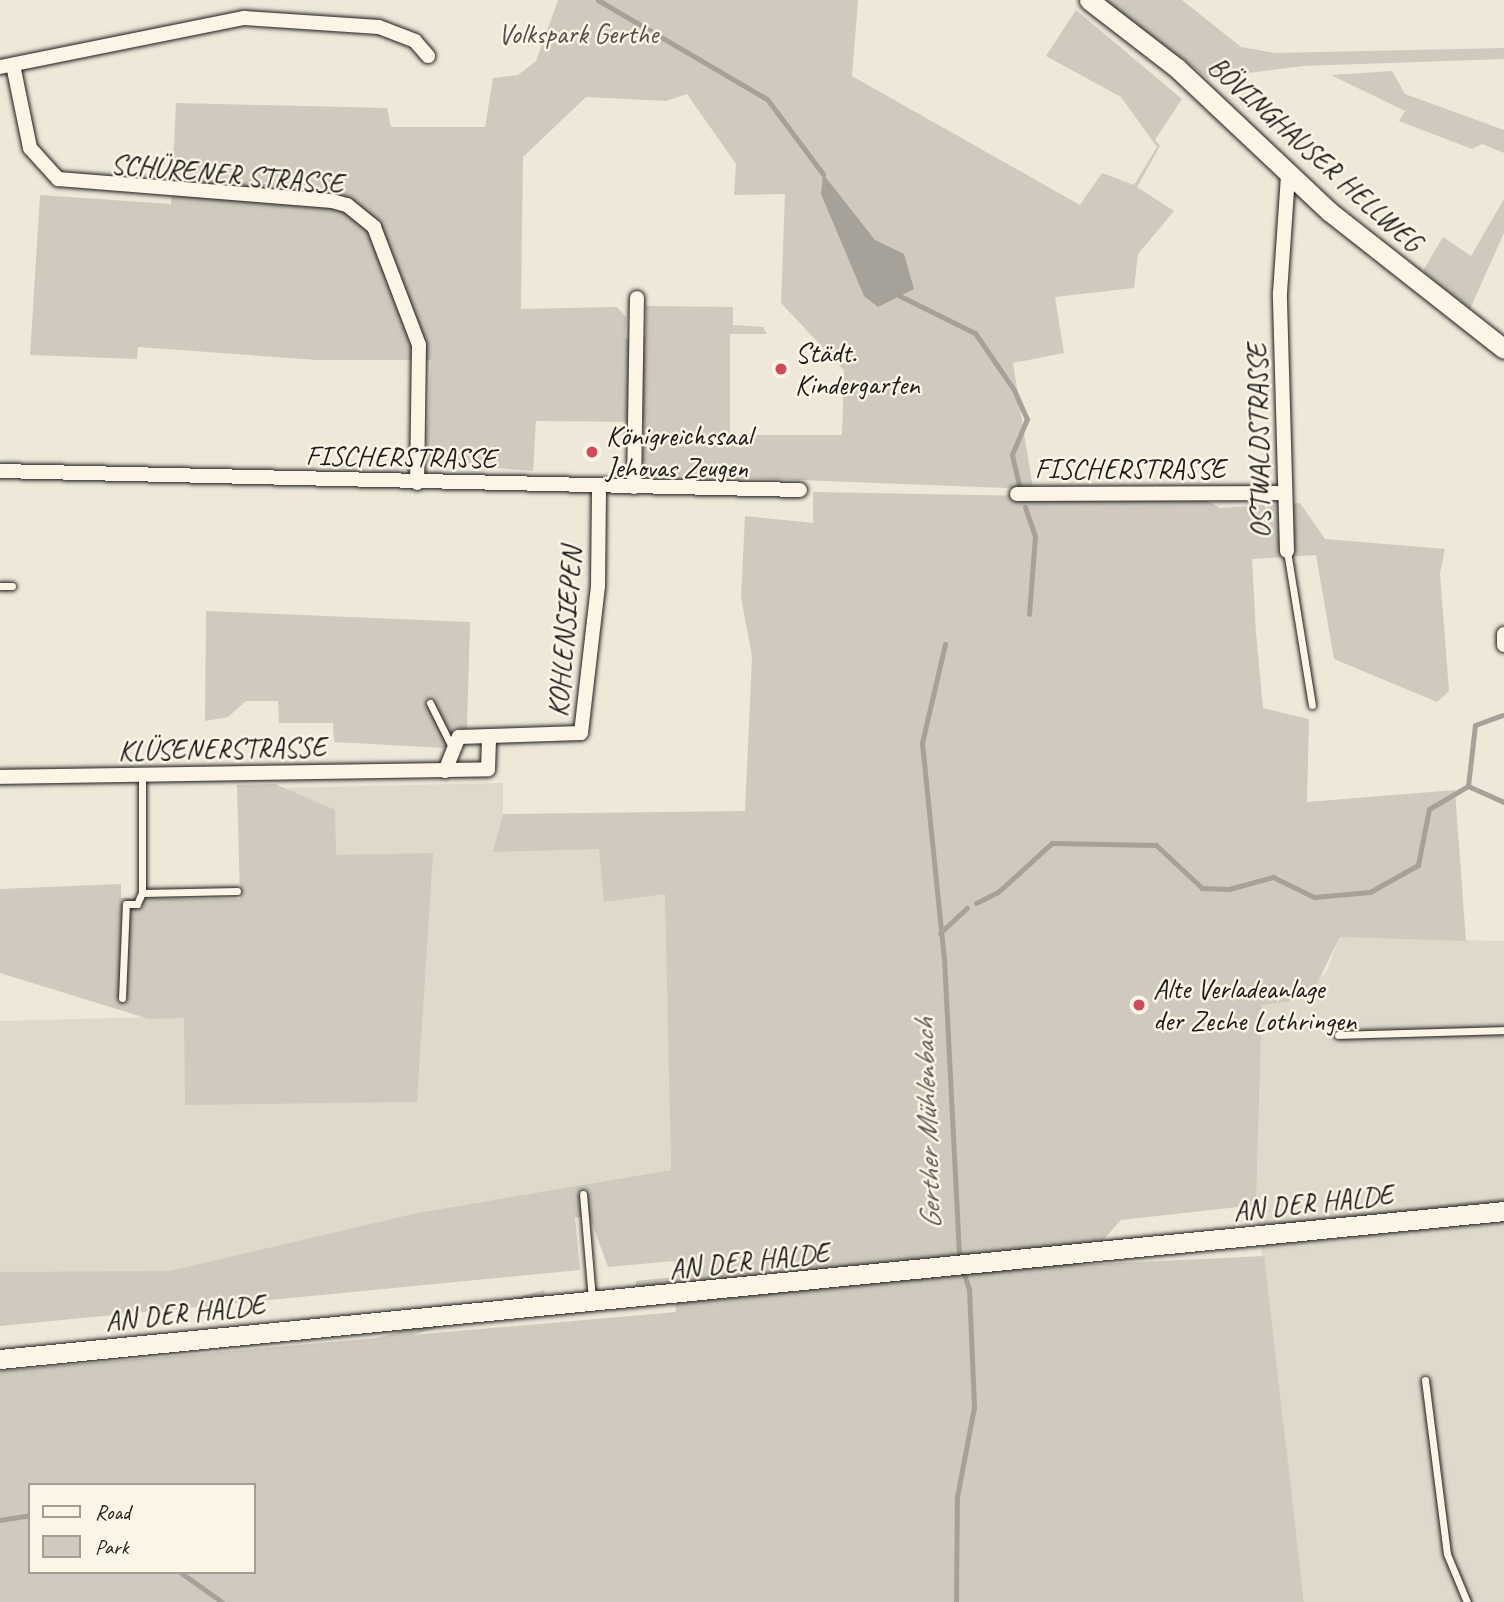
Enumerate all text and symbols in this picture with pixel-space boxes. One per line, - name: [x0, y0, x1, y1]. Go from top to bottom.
- park label: Volkspark Gerthe: [498, 17, 658, 51]
- street label: BÖVINGHAUSER HELLWEG: [1201, 49, 1429, 259]
- street label: SCHÜRENER STRASSE: [110, 147, 344, 201]
- place label: Städt. Kindergarten: [795, 336, 920, 402]
- street label: OSTWALDSTRASSE: [1241, 343, 1277, 539]
- marker: Städt. Kindergarten: [773, 361, 789, 377]
- place label: Königreichssaal Jehovas Zeugen: [606, 419, 752, 485]
- street label: FISCHERSTRASSE: [305, 439, 497, 475]
- marker: Königreichssaal Jehovas Zeugen: [584, 444, 600, 460]
- street label: FISCHERSTRASSE: [1035, 452, 1225, 486]
- street label: KOHLENSIEPEN: [541, 546, 589, 718]
- street label: KLÜSENERSTRASSE: [118, 730, 326, 768]
- place label: Alte Verladeanlage der Zeche Lothringen: [1153, 972, 1354, 1038]
- marker: Alte Verladeanlage der Zeche Lothringen: [1131, 997, 1147, 1013]
- water label: Gerther Mühlenbach: [905, 1018, 949, 1230]
- street label: AN DER HALDE: [1231, 1178, 1395, 1228]
- street label: AN DER HALDE: [667, 1236, 831, 1286]
- street label: AN DER HALDE: [103, 1288, 267, 1338]
- legend: [28, 1483, 256, 1574]
- text: Road: [95, 1499, 130, 1525]
- text: Park: [95, 1534, 128, 1560]

